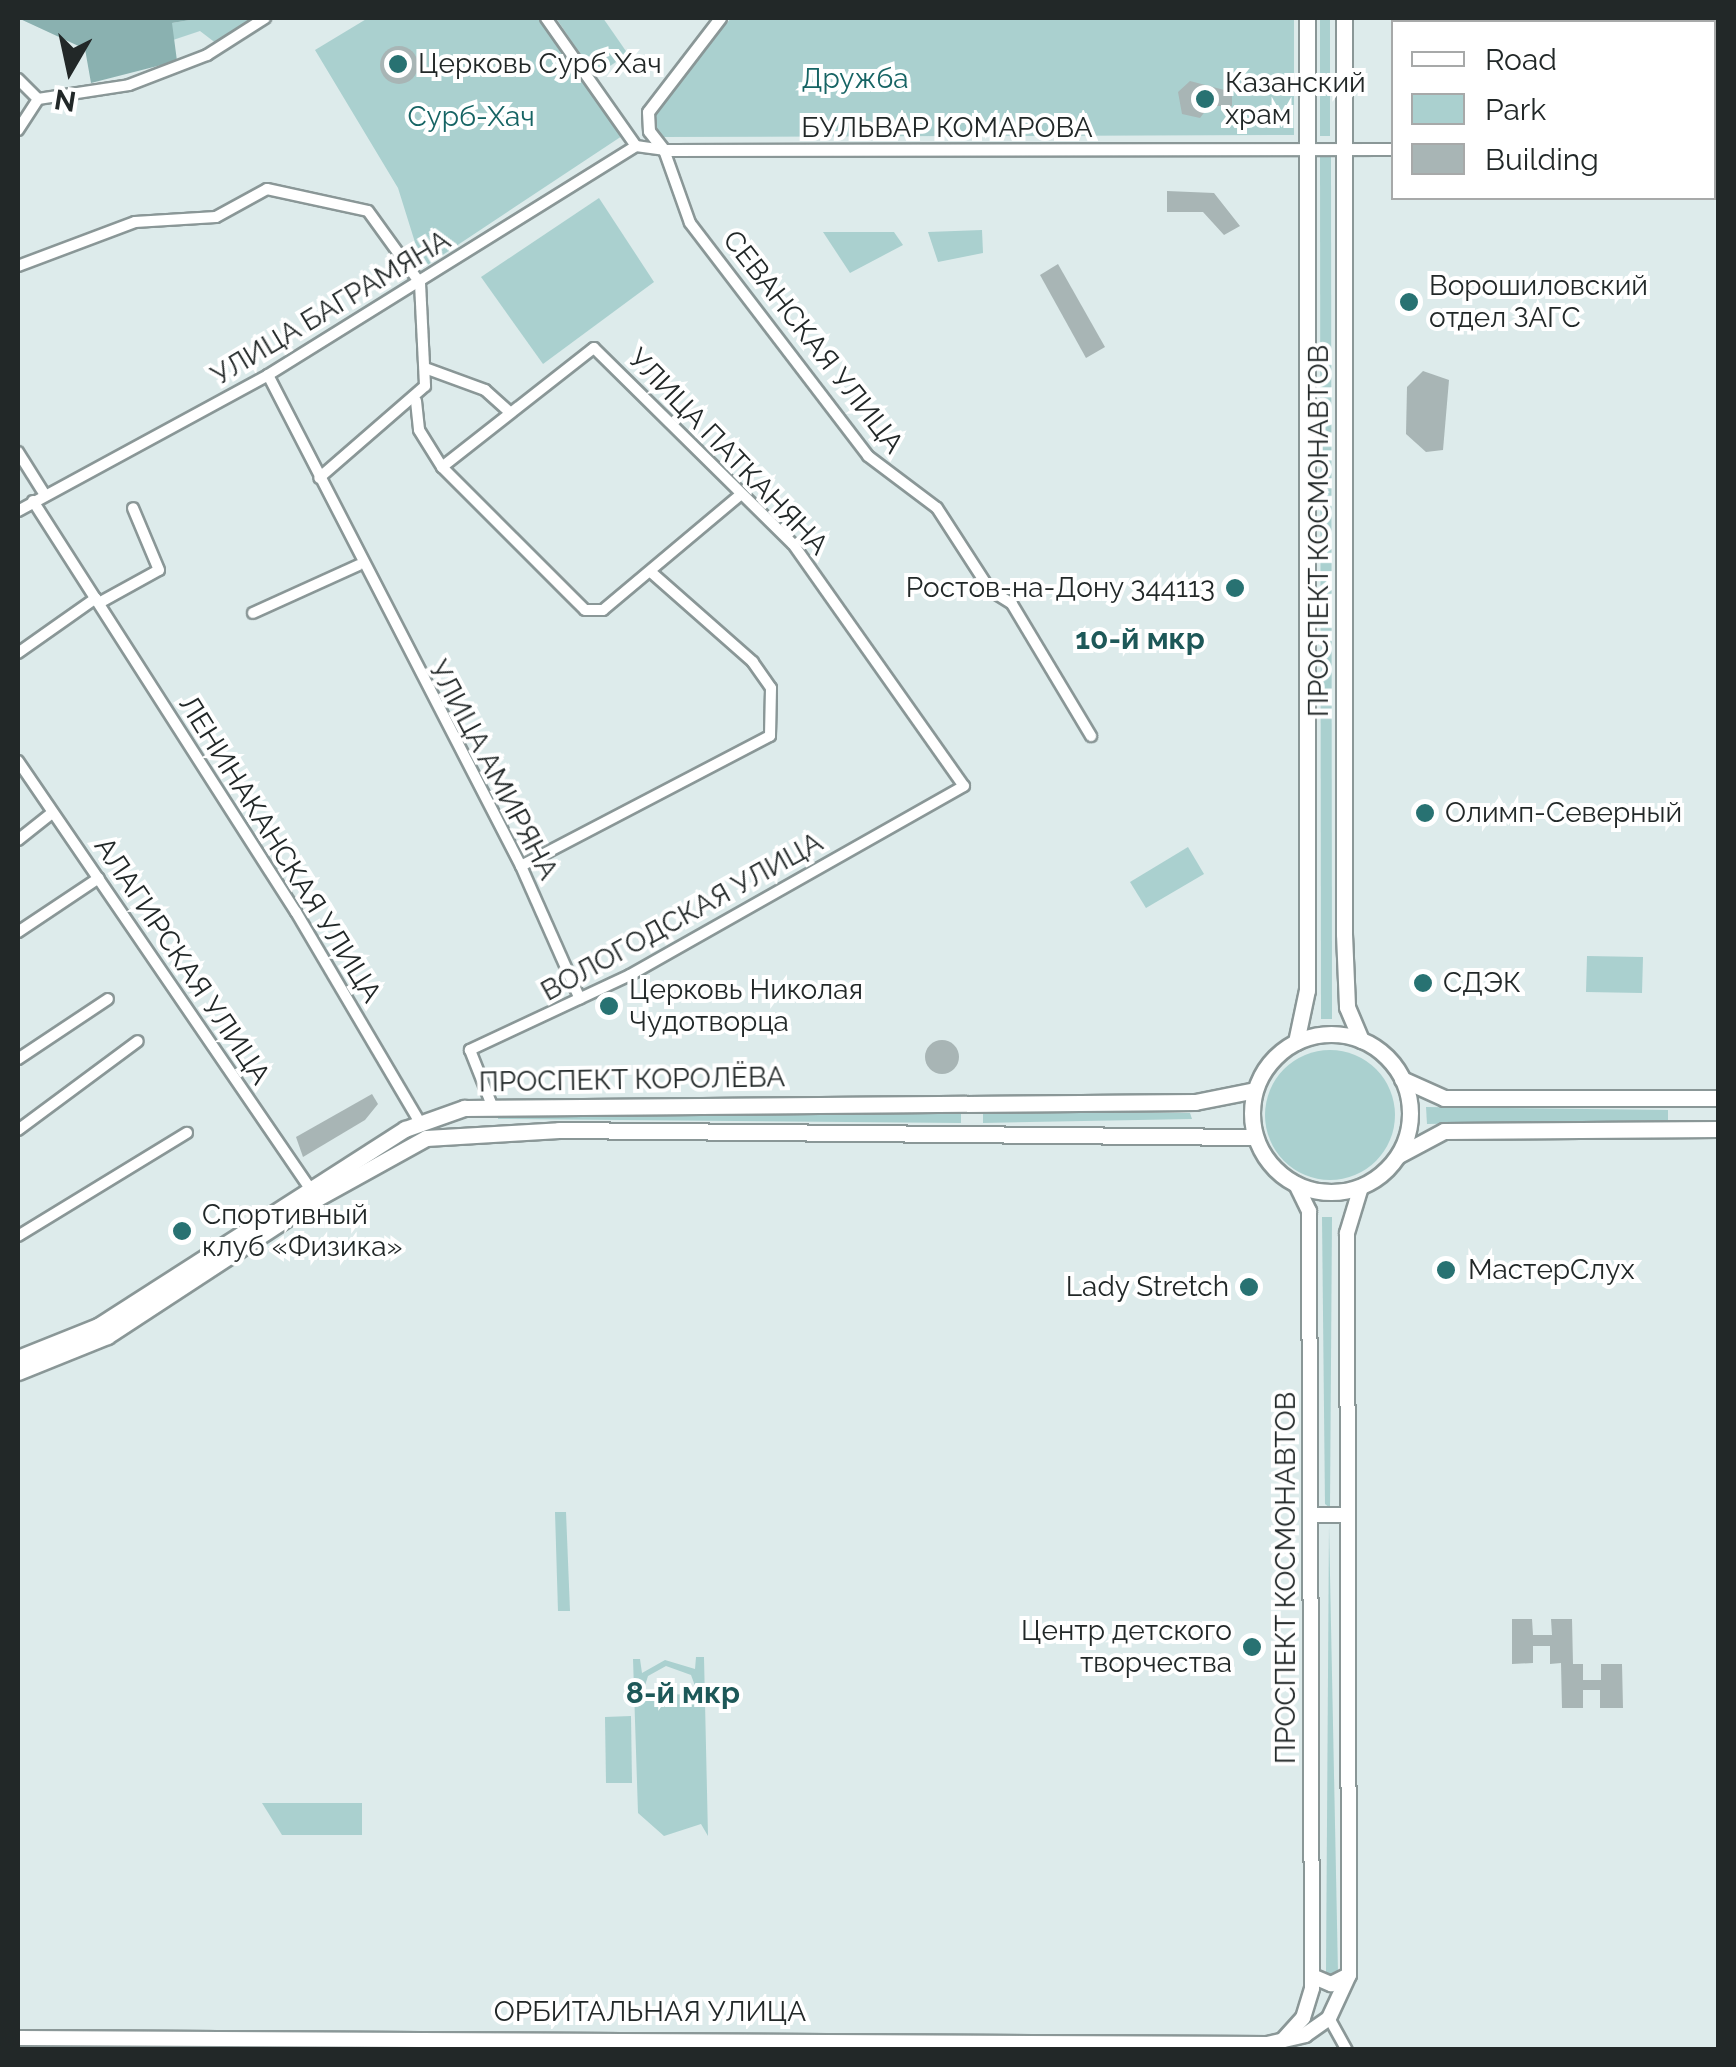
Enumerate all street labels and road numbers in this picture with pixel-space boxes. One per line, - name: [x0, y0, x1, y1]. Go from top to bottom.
- street label: БУЛЬВАР КОМАРОВА: [801, 111, 1093, 145]
- street label: УЛИЦА БАГРАМЯНА: [205, 223, 457, 393]
- street label: СЕВАНСКАЯ УЛИЦА: [716, 224, 910, 460]
- street label: УЛИЦА ПАТКАНЯНА: [621, 342, 835, 562]
- street label: ПРОСПЕКТ КОСМОНАВТОВ: [1302, 344, 1336, 718]
- street label: УЛИЦА АМИРЯНА: [421, 654, 565, 886]
- street label: ЛЕНИНАКАНСКАЯ УЛИЦА: [172, 689, 388, 1009]
- street label: ВОЛОГОДСКАЯ УЛИЦА: [535, 826, 829, 1008]
- street label: АЛАГИРСКАЯ УЛИЦА: [87, 831, 277, 1091]
- street label: ПРОСПЕКТ КОРОЛЁВА: [478, 1061, 786, 1099]
- street label: ПРОСПЕКТ КОСМОНАВТОВ: [1269, 1391, 1303, 1765]
- street label: ОРБИТАЛЬНАЯ УЛИЦА: [494, 1995, 806, 2029]

